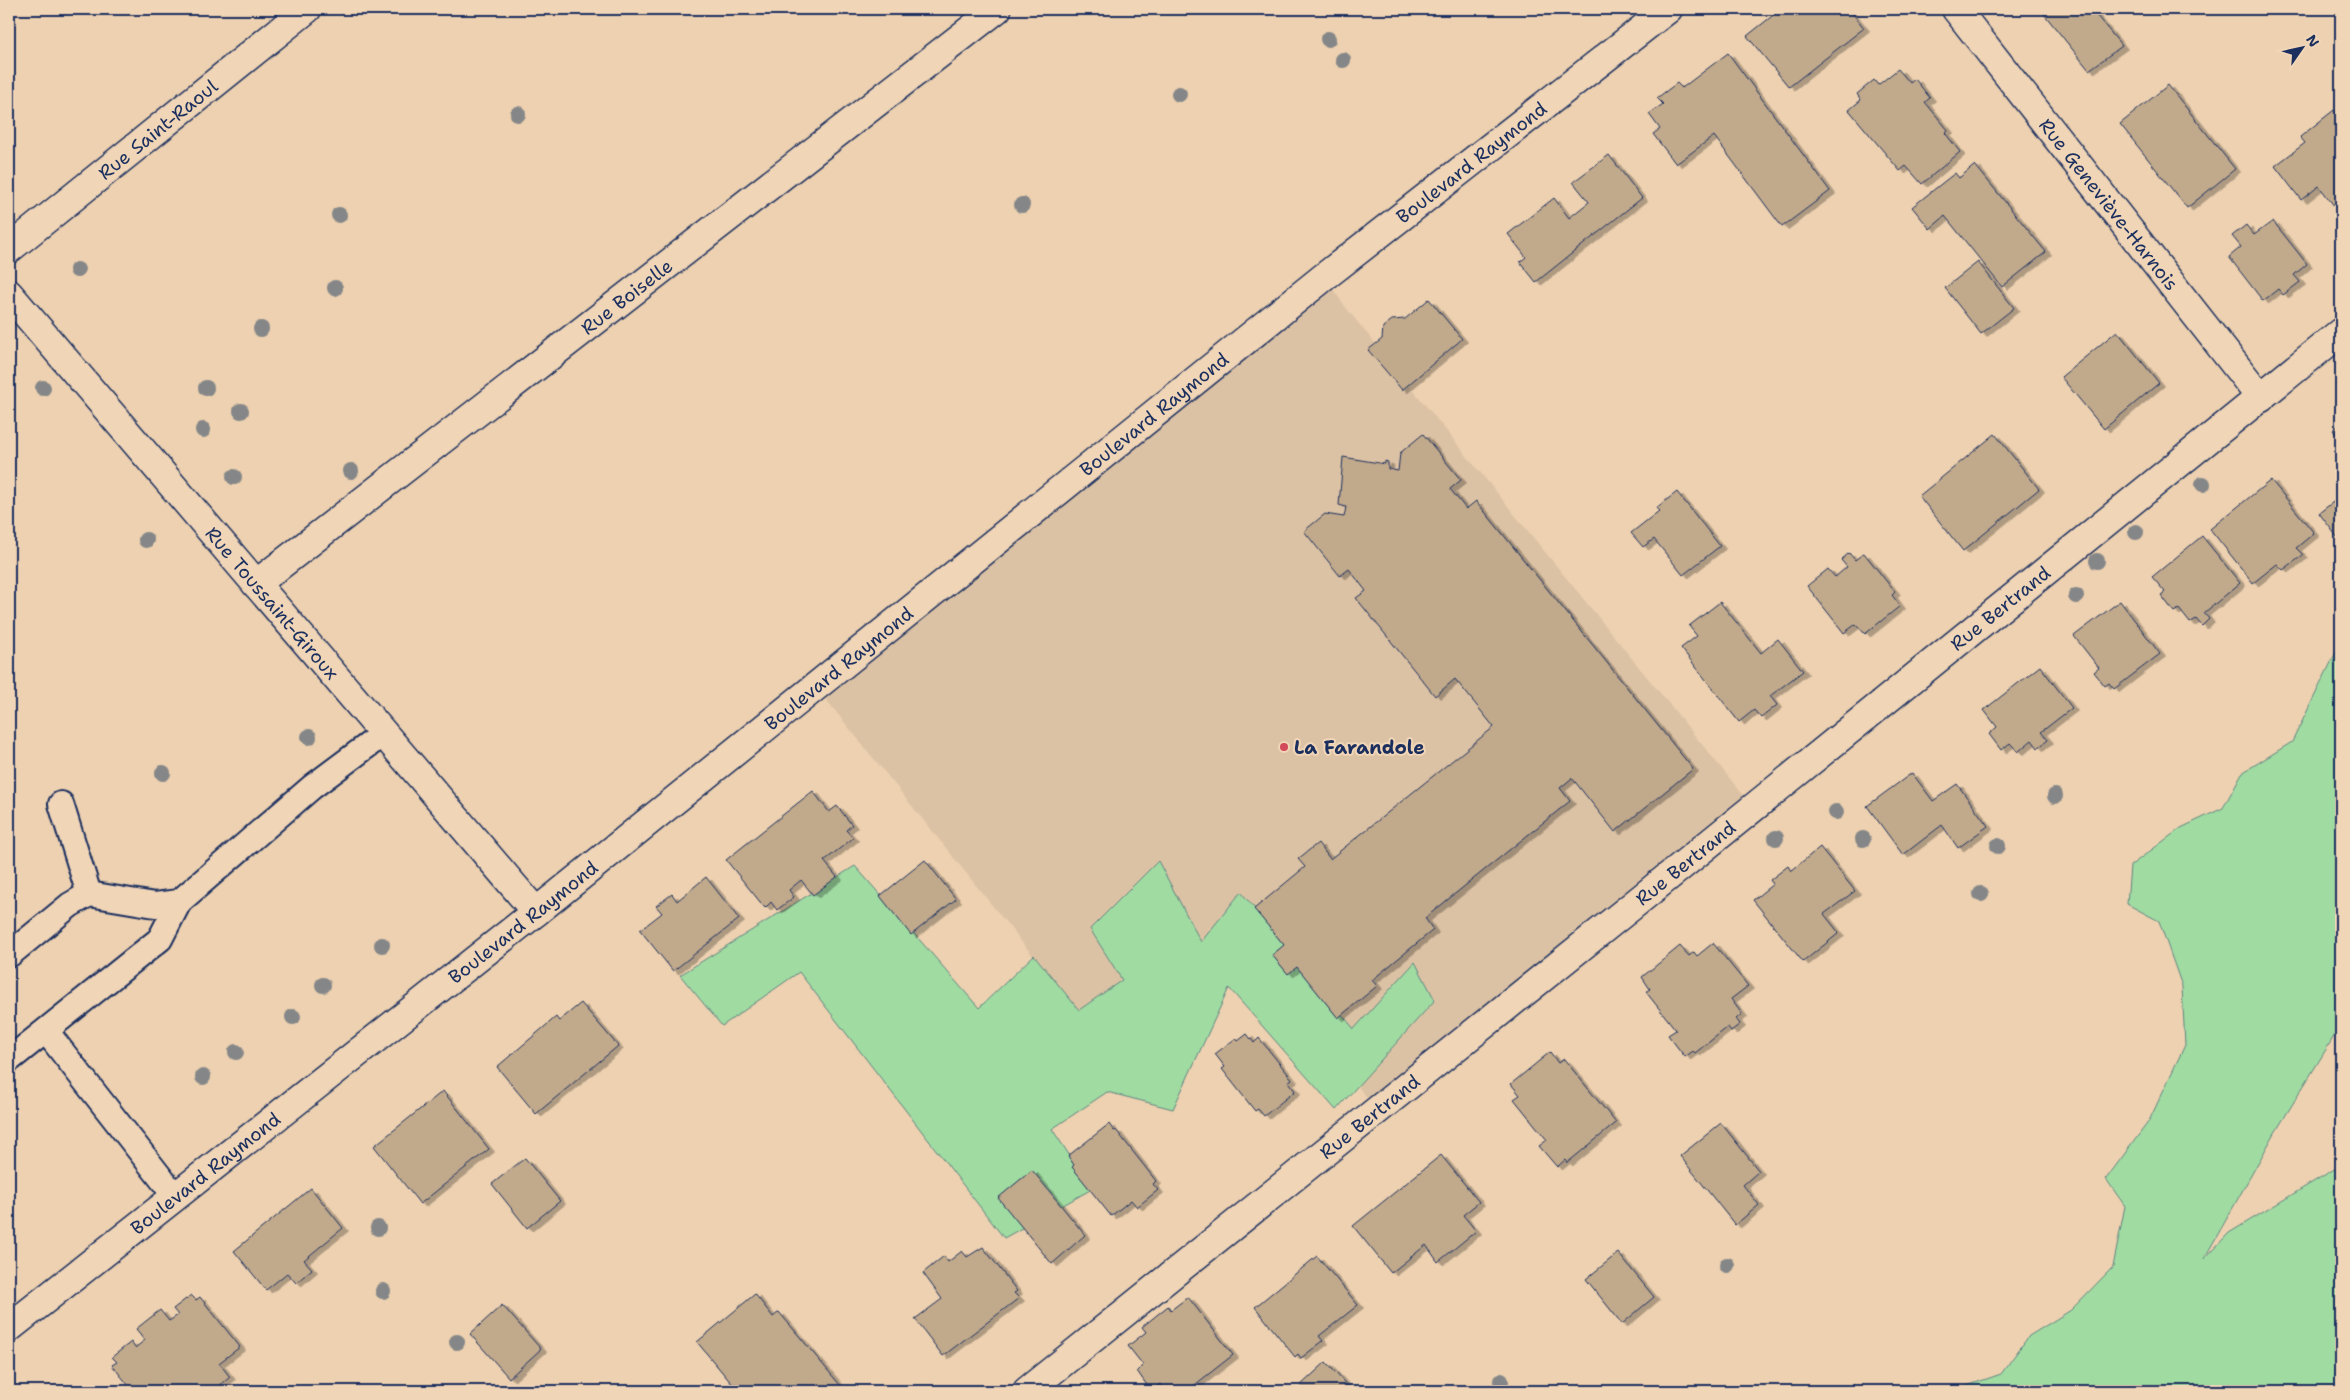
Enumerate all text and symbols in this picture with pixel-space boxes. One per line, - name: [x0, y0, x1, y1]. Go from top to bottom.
- north arrow: [2278, 22, 2328, 72]
- text: N: [2302, 31, 2323, 50]
- street label: Rue Saint-Raoul: [93, 74, 223, 185]
- street label: Boulevard Raymond: [1391, 96, 1552, 229]
- street label: Rue Geneviève-Harnois: [2033, 113, 2184, 296]
- street label: Rue Boiselle: [576, 253, 678, 340]
- street label: Boulevard Raymond: [1075, 347, 1234, 482]
- street label: Rue Toussaint-Giroux: [200, 521, 344, 685]
- street label: Rue Bertrand: [1945, 560, 2056, 656]
- street label: Boulevard Raymond: [759, 601, 918, 736]
- place label: La Farandole: [1294, 735, 1425, 760]
- marker: La Farandole: [1278, 741, 1290, 753]
- street label: Rue Bertrand: [1630, 815, 1741, 911]
- street label: Boulevard Raymond: [443, 855, 603, 989]
- street label: Rue Bertrand: [1314, 1069, 1425, 1165]
- street label: Boulevard Raymond: [125, 1107, 286, 1240]

